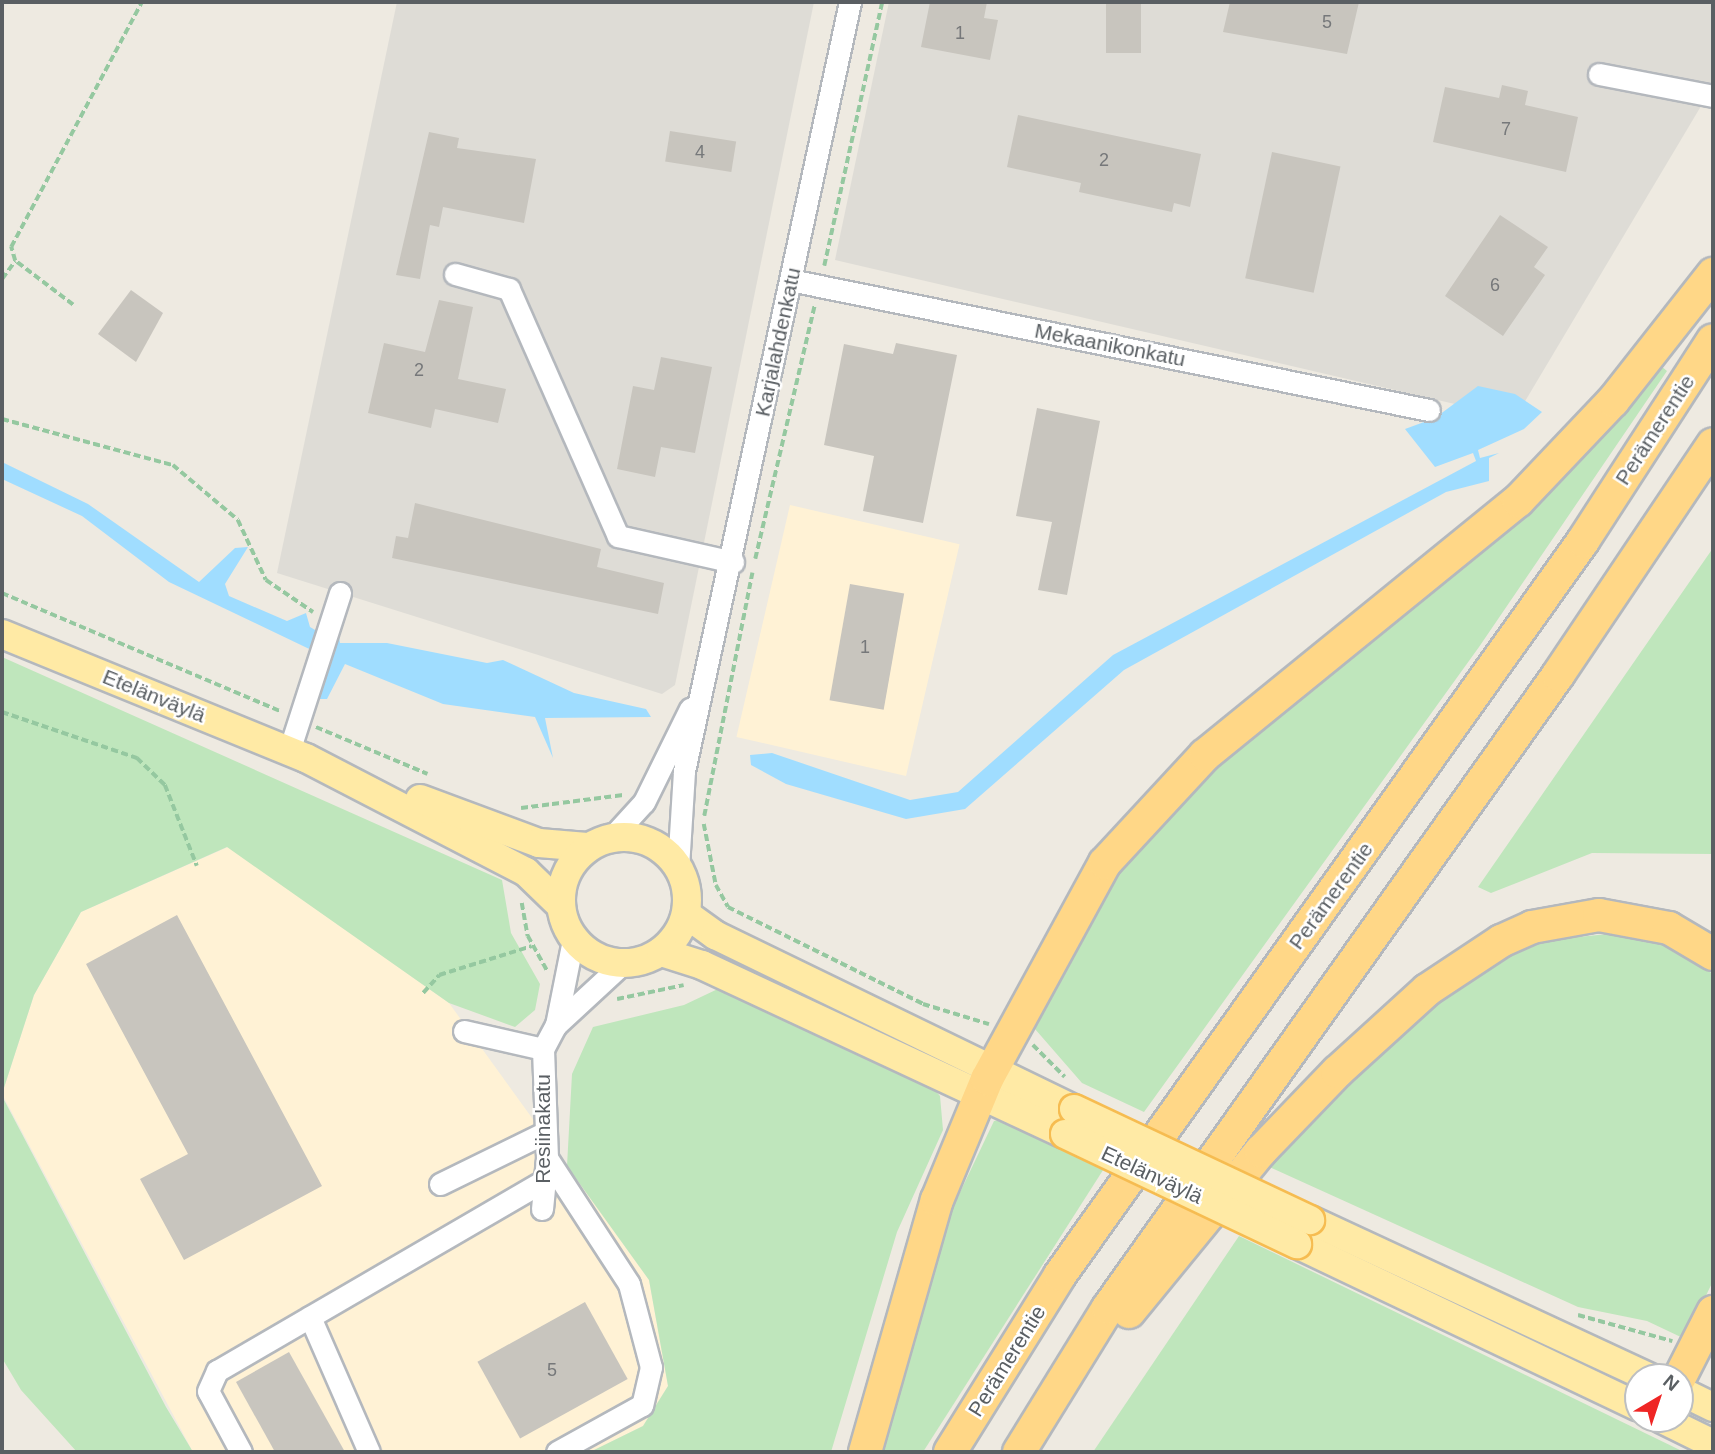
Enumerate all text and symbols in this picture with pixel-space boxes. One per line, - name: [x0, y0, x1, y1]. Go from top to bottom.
- house number: 5: [1322, 11, 1332, 33]
- house number: 1: [955, 22, 965, 44]
- house number: 7: [1501, 118, 1511, 140]
- house number: 4: [695, 141, 705, 163]
- house number: 2: [1099, 149, 1109, 171]
- street label: Karjalahdenkatu: [750, 265, 806, 419]
- house number: 6: [1490, 274, 1500, 296]
- street label: Mekaanikonkatu: [1033, 318, 1187, 372]
- house number: 2: [414, 359, 424, 381]
- street label: Perämerentie: [1610, 370, 1700, 490]
- house number: 1: [860, 636, 870, 658]
- street label: Etelänväylä: [99, 664, 209, 728]
- street label: Perämerentie: [1284, 838, 1378, 954]
- street label: Resiinakatu: [530, 1074, 556, 1184]
- street label: Etelänväylä: [1097, 1141, 1207, 1209]
- street label: Perämerentie: [963, 1301, 1051, 1421]
- house number: 5: [547, 1359, 557, 1381]
- north arrow: [1624, 1363, 1694, 1433]
- text: N: [1659, 1370, 1683, 1395]

